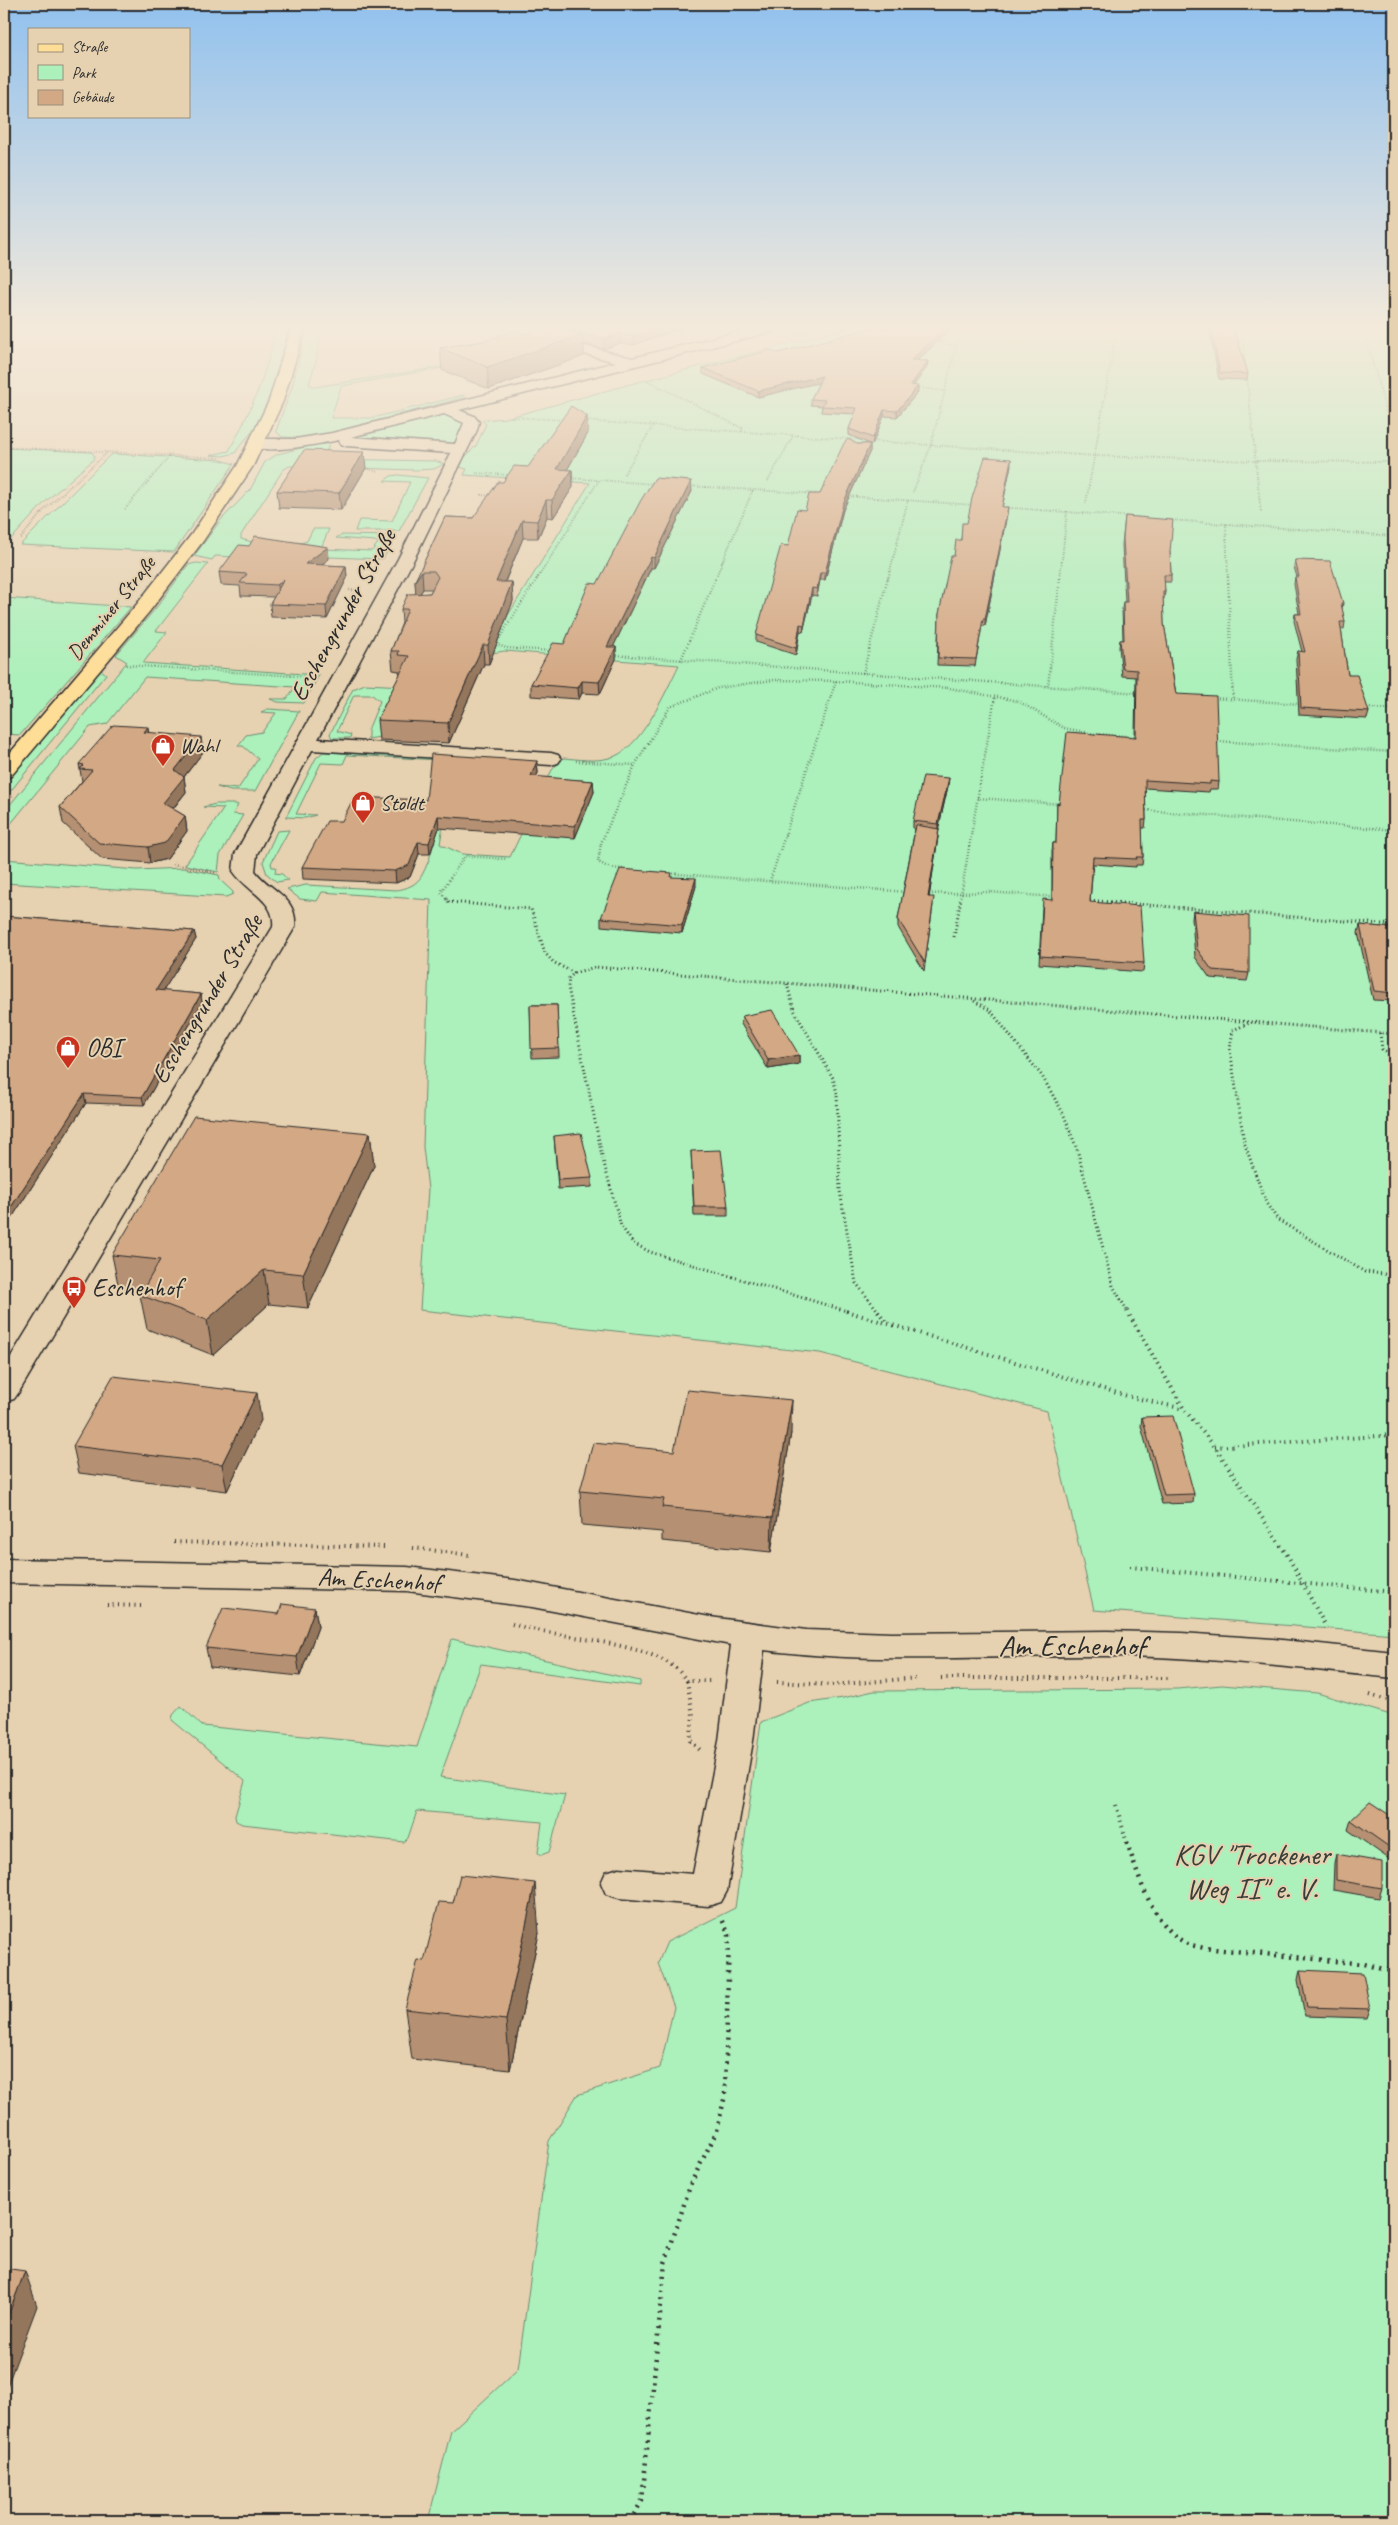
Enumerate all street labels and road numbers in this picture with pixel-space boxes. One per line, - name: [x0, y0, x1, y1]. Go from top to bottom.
- street label: Eschengrunder Straße: [283, 522, 404, 707]
- street label: Demminer Straße: [61, 549, 162, 665]
- street label: Eschengrunder Straße: [144, 907, 271, 1089]
- street label: Am Eschenhof: [317, 1561, 446, 1599]
- street label: Am Eschenhof: [999, 1626, 1152, 1664]

